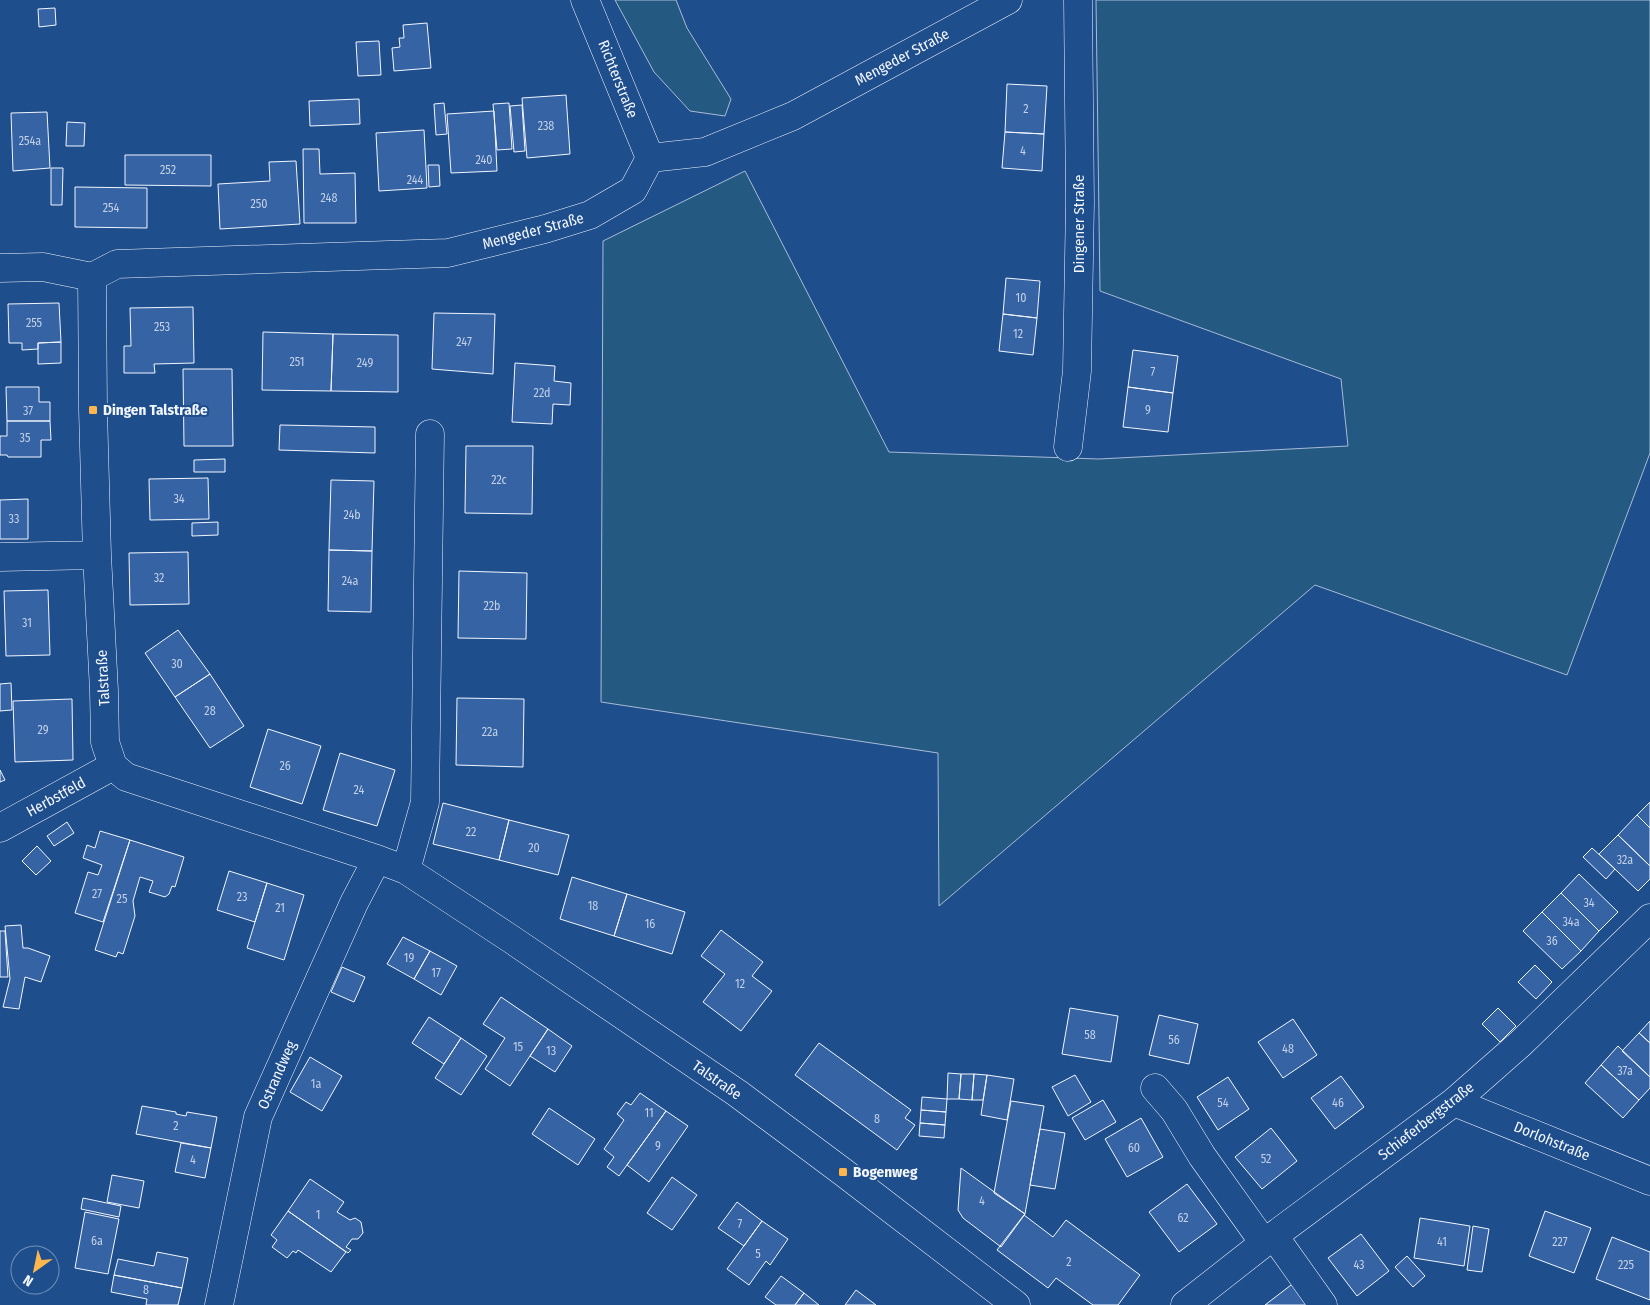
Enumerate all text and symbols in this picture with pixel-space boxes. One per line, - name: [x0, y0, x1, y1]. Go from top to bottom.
- street label: Mengeder Straße: [852, 25, 952, 89]
- street label: Richterstraße: [594, 37, 642, 121]
- house number: 2: [1023, 102, 1029, 116]
- house number: 238: [538, 119, 554, 133]
- house number: 254a: [19, 134, 41, 148]
- house number: 4: [1020, 144, 1026, 158]
- house number: 240: [475, 153, 493, 167]
- house number: 252: [160, 163, 176, 177]
- house number: 244: [407, 173, 424, 187]
- street label: Dingener Straße: [1070, 175, 1088, 273]
- house number: 248: [321, 191, 337, 205]
- house number: 250: [250, 197, 268, 211]
- house number: 254: [103, 201, 119, 215]
- street label: Mengeder Straße: [480, 209, 586, 253]
- house number: 10: [1016, 291, 1026, 305]
- house number: 255: [26, 316, 43, 330]
- house number: 253: [154, 320, 170, 334]
- house number: 12: [1013, 327, 1023, 341]
- house number: 247: [456, 335, 472, 349]
- house number: 251: [290, 355, 304, 369]
- house number: 249: [357, 356, 373, 370]
- house number: 7: [1151, 365, 1156, 379]
- house number: 22d: [534, 386, 550, 400]
- place label: Dingen Talstraße: [103, 401, 208, 419]
- house number: 9: [1145, 403, 1151, 417]
- house number: 37: [23, 404, 33, 418]
- marker: Dingen Talstraße: [87, 404, 99, 416]
- house number: 35: [20, 431, 31, 445]
- house number: 22c: [491, 473, 507, 487]
- house number: 34: [173, 492, 185, 506]
- house number: 24b: [343, 508, 361, 522]
- house number: 33: [9, 512, 19, 526]
- house number: 32: [154, 571, 164, 585]
- house number: 24a: [342, 574, 358, 588]
- house number: 22b: [484, 599, 500, 613]
- house number: 31: [22, 616, 32, 630]
- street label: Talstraße: [93, 649, 113, 707]
- house number: 30: [171, 657, 183, 671]
- house number: 28: [204, 704, 216, 718]
- house number: 29: [37, 723, 49, 737]
- house number: 22a: [482, 725, 498, 739]
- house number: 26: [279, 759, 291, 773]
- street label: Herbstfeld: [23, 773, 89, 821]
- house number: 24: [354, 783, 365, 797]
- house number: 22: [466, 825, 476, 839]
- house number: 20: [528, 841, 540, 855]
- house number: 32a: [1617, 853, 1633, 867]
- house number: 27: [92, 887, 102, 901]
- house number: 23: [237, 890, 247, 904]
- house number: 25: [117, 892, 128, 906]
- house number: 34: [1583, 896, 1595, 910]
- house number: 18: [588, 899, 598, 913]
- house number: 21: [275, 901, 285, 915]
- house number: 34a: [1562, 915, 1580, 929]
- house number: 16: [645, 917, 655, 931]
- house number: 36: [1546, 934, 1558, 948]
- house number: 19: [404, 951, 414, 965]
- house number: 17: [431, 966, 441, 980]
- house number: 12: [735, 977, 745, 991]
- house number: 58: [1084, 1028, 1096, 1042]
- house number: 56: [1168, 1033, 1180, 1047]
- street label: Ostrandweg: [254, 1038, 300, 1112]
- house number: 15: [513, 1040, 524, 1054]
- house number: 48: [1282, 1042, 1294, 1056]
- house number: 13: [546, 1044, 556, 1058]
- street label: Talstraße: [689, 1057, 745, 1103]
- house number: 37a: [1617, 1064, 1633, 1078]
- house number: 1a: [311, 1077, 321, 1091]
- street label: Schieferbergstraße: [1375, 1078, 1477, 1164]
- house number: 54: [1217, 1096, 1229, 1110]
- house number: 46: [1332, 1096, 1344, 1110]
- house number: 11: [644, 1106, 654, 1120]
- house number: 8: [874, 1112, 880, 1126]
- street label: Dorlohstraße: [1511, 1118, 1593, 1164]
- house number: 2: [173, 1119, 179, 1133]
- house number: 9: [655, 1139, 661, 1153]
- house number: 60: [1128, 1141, 1140, 1155]
- house number: 52: [1261, 1152, 1271, 1166]
- house number: 4: [190, 1153, 196, 1167]
- place label: Bogenweg: [853, 1163, 918, 1181]
- marker: Bogenweg: [837, 1166, 849, 1178]
- house number: 4: [979, 1194, 985, 1208]
- house number: 1: [316, 1208, 320, 1222]
- house number: 62: [1177, 1211, 1189, 1225]
- house number: 7: [738, 1217, 743, 1231]
- house number: 6a: [91, 1234, 103, 1248]
- house number: 41: [1437, 1235, 1447, 1249]
- house number: 227: [1552, 1235, 1568, 1249]
- north arrow: [10, 1245, 60, 1295]
- house number: 5: [755, 1247, 761, 1261]
- house number: 2: [1066, 1255, 1072, 1269]
- house number: 43: [1353, 1258, 1365, 1272]
- house number: 225: [1618, 1258, 1635, 1272]
- text: N: [20, 1271, 36, 1290]
- house number: 8: [143, 1283, 149, 1297]

